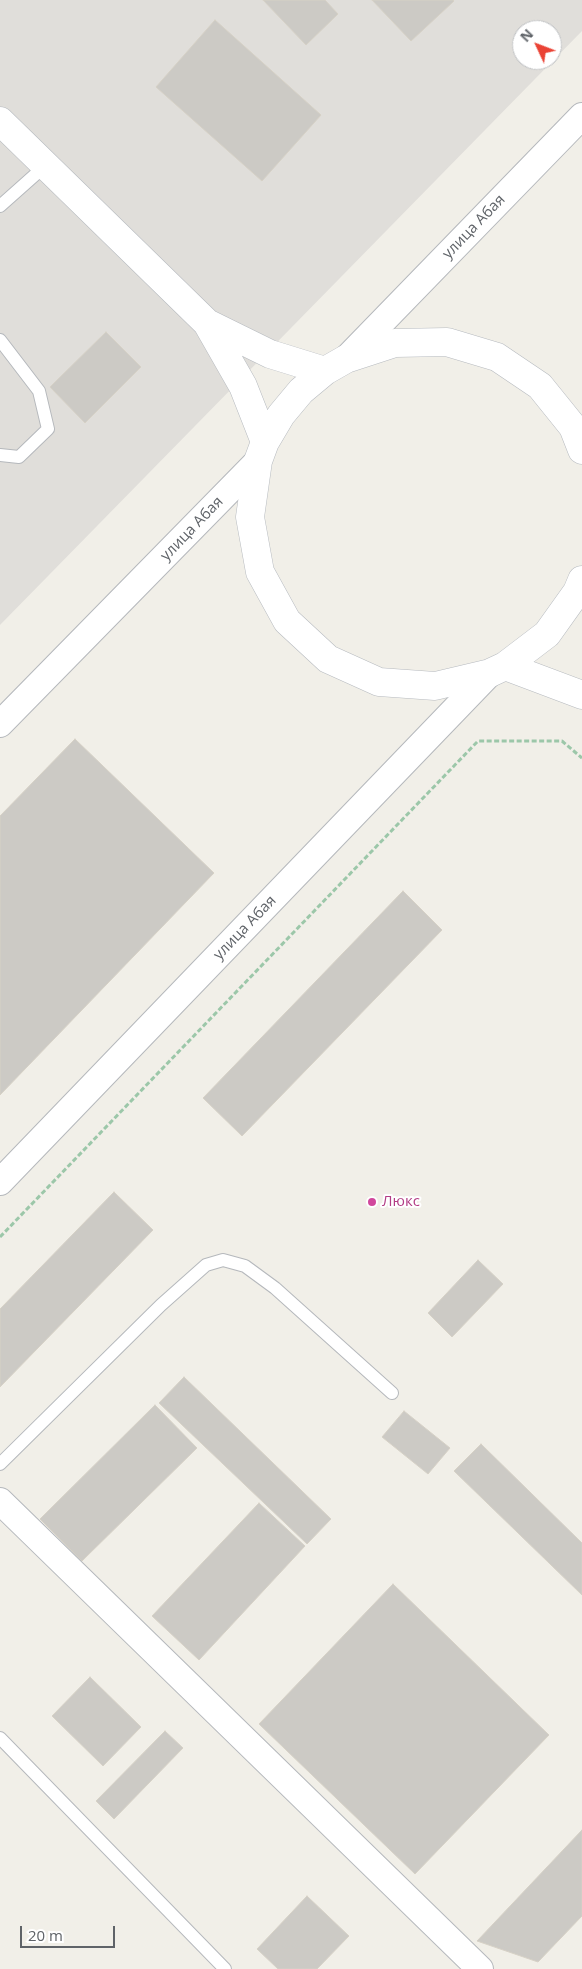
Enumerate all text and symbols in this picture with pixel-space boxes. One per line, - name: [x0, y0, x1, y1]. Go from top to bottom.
- north arrow: [512, 20, 562, 70]
- text: N: [516, 24, 537, 46]
- street label: улица Абая: [439, 191, 509, 263]
- street label: улица Абая: [157, 493, 227, 565]
- street label: улица Абая: [210, 892, 280, 964]
- place label: Люкс: [382, 1193, 420, 1211]
- marker: Люкс: [366, 1196, 378, 1208]
- scale bar: [22, 1916, 118, 1948]
- text: 20 m: [28, 1925, 63, 1945]

